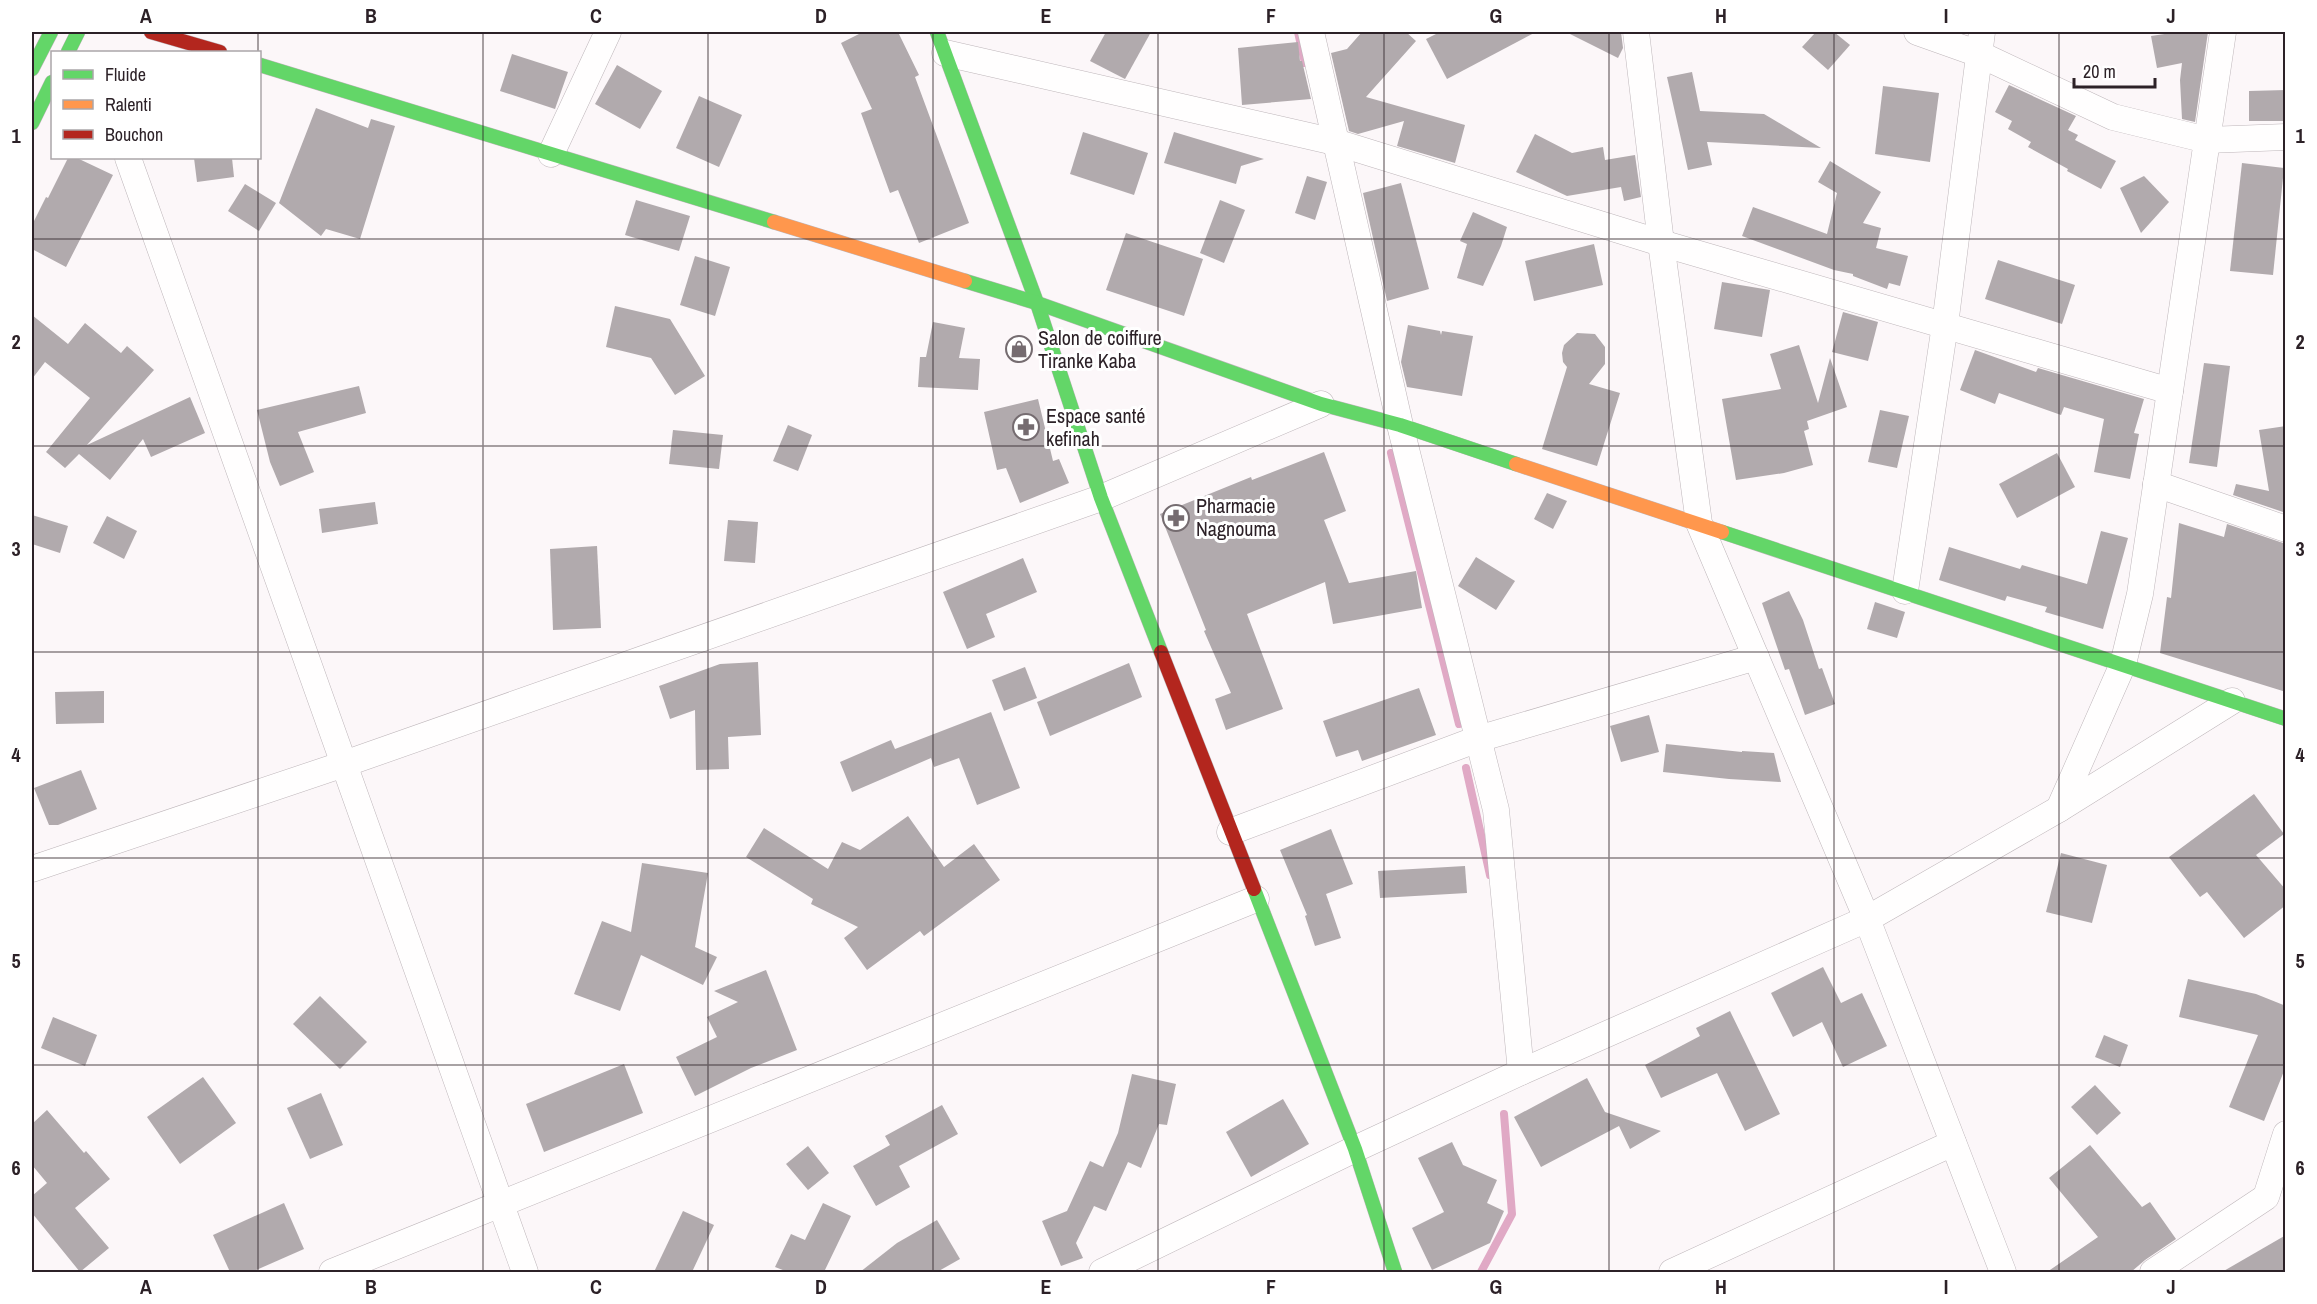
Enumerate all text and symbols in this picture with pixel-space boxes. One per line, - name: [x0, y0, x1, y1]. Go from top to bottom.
- text: A: [140, 2, 152, 29]
- text: B: [365, 2, 377, 29]
- text: C: [590, 2, 602, 29]
- text: D: [815, 2, 827, 29]
- text: E: [1041, 2, 1052, 29]
- text: F: [1266, 2, 1276, 29]
- text: G: [1490, 2, 1502, 29]
- text: H: [1715, 2, 1727, 29]
- text: I: [1944, 2, 1948, 29]
- text: J: [2166, 2, 2176, 29]
- legend: [51, 51, 261, 159]
- scale bar: [2074, 51, 2155, 89]
- text: 20 m: [2083, 59, 2116, 84]
- text: Fluide: [105, 62, 146, 87]
- text: Ralenti: [105, 92, 152, 117]
- text: 1: [11, 122, 21, 149]
- text: Bouchon: [105, 122, 163, 147]
- text: 1: [2295, 122, 2305, 149]
- place label: Salon de coiffure Tiranke Kaba: [1038, 324, 1162, 374]
- text: 2: [11, 328, 21, 355]
- text: 2: [2295, 328, 2305, 355]
- shop icon: Salon de coiffure Tiranke Kaba: [1004, 334, 1034, 364]
- place label: Espace santé kefinah: [1046, 402, 1145, 452]
- pharmacy icon: Espace santé kefinah: [1011, 412, 1041, 442]
- place label: Pharmacie Nagnouma: [1196, 492, 1276, 542]
- pharmacy icon: Pharmacie Nagnouma: [1161, 503, 1191, 533]
- text: 3: [11, 535, 21, 562]
- text: 3: [2295, 535, 2305, 562]
- text: 4: [11, 741, 21, 768]
- text: 4: [2295, 741, 2305, 768]
- text: 5: [11, 947, 21, 974]
- text: 5: [2295, 947, 2305, 974]
- text: 6: [11, 1154, 21, 1181]
- text: 6: [2295, 1154, 2305, 1181]
- text: A: [140, 1273, 152, 1300]
- text: B: [365, 1273, 377, 1300]
- text: C: [590, 1273, 602, 1300]
- text: D: [815, 1273, 827, 1300]
- text: E: [1041, 1273, 1052, 1300]
- text: F: [1266, 1273, 1276, 1300]
- text: G: [1490, 1273, 1502, 1300]
- text: H: [1715, 1273, 1727, 1300]
- text: I: [1944, 1273, 1948, 1300]
- text: J: [2166, 1273, 2176, 1300]

